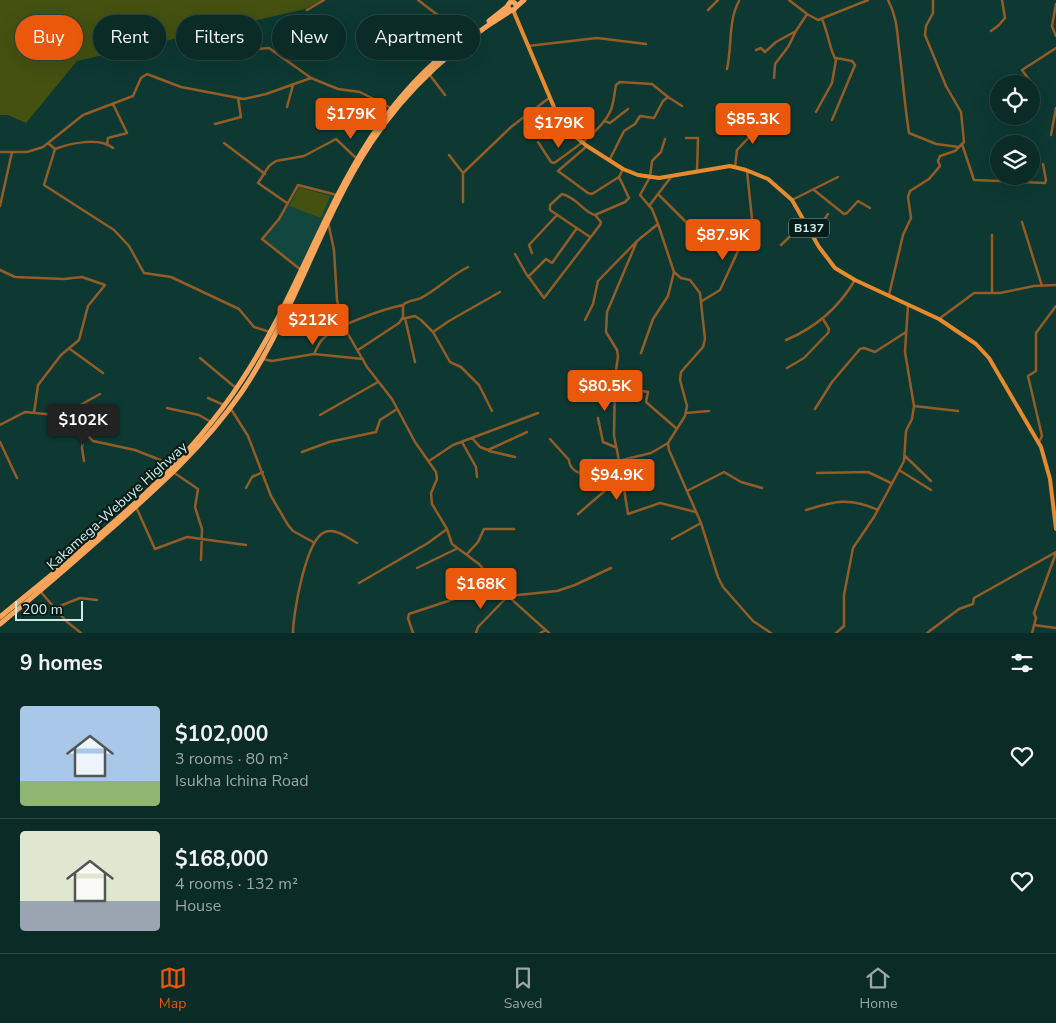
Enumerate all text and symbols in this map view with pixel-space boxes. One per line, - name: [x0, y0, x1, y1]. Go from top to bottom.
- chip: Buy: [15, 15, 83, 60]
- chip: Rent: [93, 15, 166, 60]
- chip: Filters: [176, 15, 262, 60]
- chip: New: [272, 15, 346, 60]
- chip: Apartment: [356, 15, 480, 60]
- map controls: [990, 75, 1040, 185]
- button: locate: [990, 75, 1040, 125]
- pin: $179K: [316, 98, 386, 140]
- pin: $85.3K: [712, 102, 794, 145]
- text: $179K: [326, 103, 376, 125]
- pin: $179K: [524, 106, 594, 149]
- text: $85.3K: [727, 108, 780, 130]
- text: $179K: [534, 112, 584, 134]
- button: layers: [990, 135, 1040, 185]
- pin: $87.9K: [682, 218, 764, 261]
- road number: B137: [789, 218, 829, 238]
- text: $87.9K: [697, 224, 750, 246]
- pin: $212K: [278, 304, 348, 346]
- text: $212K: [288, 309, 338, 331]
- pin: $80.5K: [564, 370, 646, 412]
- text: $80.5K: [579, 375, 632, 397]
- pin: $102K: [48, 404, 118, 446]
- text: $102K: [58, 409, 108, 431]
- street label: Kakamega-Webuye Highway: [43, 437, 192, 574]
- pin: $94.9K: [576, 458, 658, 501]
- text: $94.9K: [591, 464, 644, 486]
- pin: $168K: [446, 568, 516, 610]
- text: $168K: [456, 573, 506, 595]
- scale bar: [15, 598, 82, 621]
- text: 200 m: [22, 600, 63, 619]
- text: 9 homes: [20, 649, 103, 677]
- icon: filters: [1008, 649, 1036, 677]
- text: $102,000: [175, 720, 268, 748]
- icon: home: [60, 726, 120, 786]
- icon: heart: [1008, 742, 1036, 770]
- text: 3 rooms · 80 m²: [175, 748, 288, 770]
- text: Isukha Ichina Road: [175, 770, 309, 792]
- text: $168,000: [175, 845, 268, 873]
- icon: home: [60, 851, 120, 911]
- icon: heart: [1008, 867, 1036, 895]
- text: 4 rooms · 132 m²: [175, 873, 298, 895]
- text: House: [175, 895, 221, 917]
- tab: Map: [159, 964, 187, 1013]
- tab: Saved: [504, 964, 542, 1013]
- tab: Home: [860, 964, 897, 1013]

